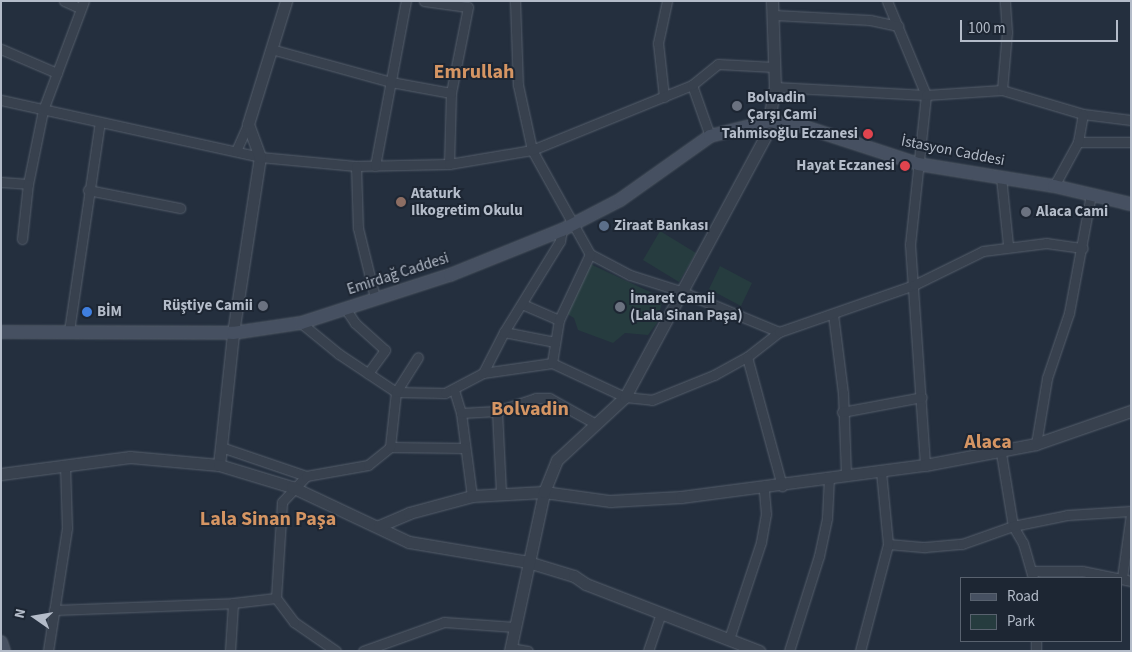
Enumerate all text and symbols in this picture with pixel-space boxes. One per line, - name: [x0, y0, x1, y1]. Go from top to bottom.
- scale bar: [962, 10, 1120, 42]
- text: 100 m: [968, 18, 1006, 39]
- district label: Emrullah: [434, 60, 514, 84]
- place label: Bolvadin Çarşı Cami: [747, 88, 817, 123]
- marker: Bolvadin Çarşı Cami: [731, 100, 743, 112]
- place label: Tahmisoğlu Eczanesi: [722, 125, 858, 143]
- marker: Tahmisoğlu Eczanesi: [862, 128, 874, 140]
- street label: İstasyon Caddesi: [900, 132, 1006, 170]
- place label: Hayat Eczanesi: [796, 157, 895, 175]
- marker: Hayat Eczanesi: [899, 160, 911, 172]
- place label: Ataturk Ilkogretim Okulu: [411, 184, 523, 219]
- marker: Ataturk Ilkogretim Okulu: [395, 196, 407, 208]
- place label: Alaca Cami: [1036, 203, 1108, 221]
- marker: Alaca Cami: [1020, 206, 1032, 218]
- place label: Ziraat Bankası: [614, 217, 708, 235]
- marker: Ziraat Bankası: [598, 220, 610, 232]
- street label: Emirdağ Caddesi: [345, 249, 451, 299]
- place label: İmaret Camii (Lala Sinan Paşa): [630, 289, 743, 324]
- place label: Rüştiye Camii: [163, 297, 253, 315]
- marker: Rüştiye Camii: [257, 300, 269, 312]
- marker: İmaret Camii (Lala Sinan Paşa): [614, 301, 626, 313]
- place label: BİM: [97, 303, 122, 321]
- marker: BİM: [81, 306, 93, 318]
- district label: Bolvadin: [491, 397, 569, 421]
- district label: Alaca: [964, 430, 1012, 454]
- district label: Lala Sinan Paşa: [200, 507, 336, 531]
- legend: [960, 577, 1122, 642]
- text: Road: [1007, 586, 1039, 607]
- north arrow: [10, 592, 60, 642]
- text: N: [10, 607, 31, 620]
- text: Park: [1007, 611, 1035, 632]

